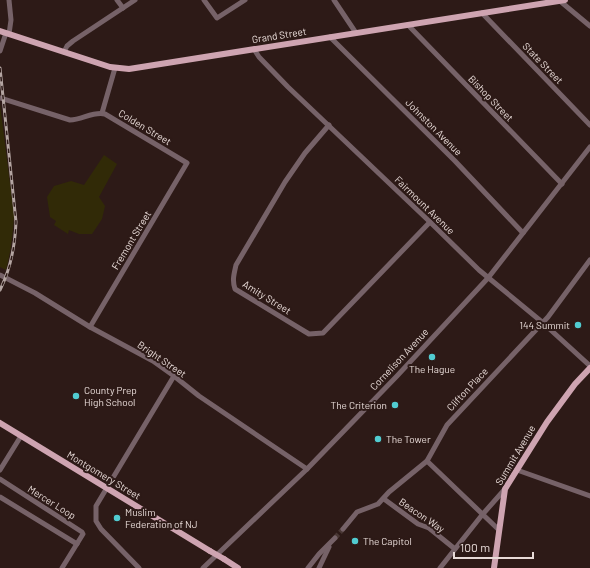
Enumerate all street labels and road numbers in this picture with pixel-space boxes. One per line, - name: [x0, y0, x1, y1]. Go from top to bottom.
- street label: Grand Street: [251, 25, 307, 45]
- street label: State Street: [520, 40, 566, 86]
- street label: Bishop Street: [466, 73, 516, 124]
- street label: Johnston Avenue: [403, 96, 465, 158]
- street label: Colden Street: [116, 107, 174, 148]
- street label: Fairmount Avenue: [393, 173, 457, 237]
- street label: Fremont Street: [109, 208, 153, 272]
- street label: Amity Street: [241, 277, 294, 317]
- street label: Cornelison Avenue: [367, 326, 431, 392]
- street label: Bright Street: [135, 338, 189, 380]
- street label: Clifton Place: [444, 365, 490, 413]
- street label: Summit Avenue: [492, 423, 538, 487]
- street label: Montgomery Street: [65, 448, 143, 502]
- street label: Mercer Loop: [26, 483, 78, 521]
- street label: Beacon Way: [397, 495, 447, 535]

